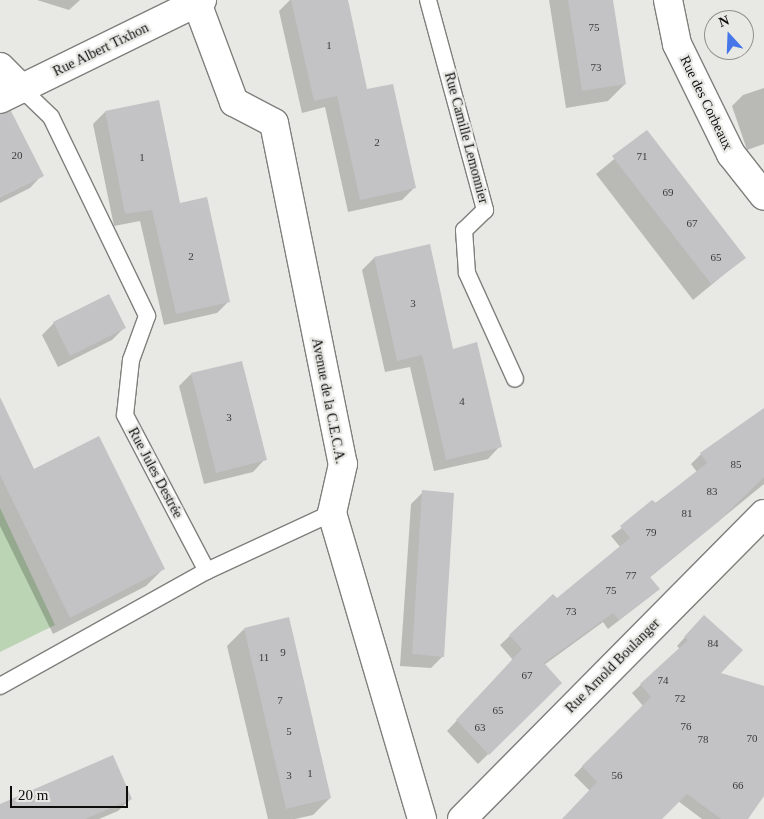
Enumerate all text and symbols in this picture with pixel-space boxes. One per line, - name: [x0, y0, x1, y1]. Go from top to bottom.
- north arrow: [704, 10, 754, 60]
- text: N: [717, 13, 731, 30]
- street label: Rue Albert Tixhon: [50, 19, 152, 81]
- house number: 75: [588, 20, 600, 34]
- house number: 1: [326, 38, 332, 52]
- street label: Rue des Corbeaux: [676, 53, 736, 153]
- house number: 73: [590, 60, 602, 74]
- street label: Rue Camille Lemonnier: [440, 70, 492, 206]
- house number: 2: [374, 135, 380, 149]
- house number: 20: [12, 148, 22, 162]
- house number: 71: [636, 149, 648, 163]
- house number: 1: [139, 150, 145, 164]
- house number: 69: [662, 185, 674, 199]
- house number: 67: [686, 216, 698, 230]
- house number: 2: [188, 249, 194, 263]
- house number: 65: [710, 250, 721, 264]
- house number: 3: [410, 296, 416, 310]
- street label: Avenue de la C.E.C.A.: [308, 337, 348, 465]
- house number: 4: [459, 394, 465, 408]
- house number: 3: [226, 410, 232, 424]
- street label: Rue Jules Destrée: [124, 425, 186, 521]
- house number: 85: [730, 457, 741, 471]
- house number: 83: [706, 484, 718, 498]
- house number: 81: [682, 506, 692, 520]
- house number: 79: [646, 525, 656, 539]
- house number: 77: [626, 568, 636, 582]
- house number: 75: [606, 583, 616, 597]
- house number: 73: [566, 604, 576, 618]
- street label: Rue Arnold Boulanger: [562, 615, 664, 717]
- house number: 84: [708, 636, 718, 650]
- house number: 9: [280, 645, 286, 659]
- house number: 11: [259, 650, 269, 664]
- house number: 67: [522, 668, 532, 682]
- house number: 74: [658, 673, 668, 687]
- house number: 72: [674, 691, 686, 705]
- house number: 7: [277, 693, 283, 707]
- house number: 65: [492, 703, 503, 717]
- house number: 76: [680, 719, 691, 733]
- house number: 63: [474, 720, 486, 734]
- house number: 5: [286, 724, 292, 738]
- house number: 70: [746, 731, 758, 745]
- house number: 78: [698, 732, 708, 746]
- house number: 1: [307, 766, 313, 780]
- house number: 3: [286, 768, 292, 782]
- house number: 56: [612, 768, 622, 782]
- scale bar: [12, 776, 130, 808]
- house number: 66: [732, 778, 744, 792]
- text: 20 m: [18, 787, 48, 803]

